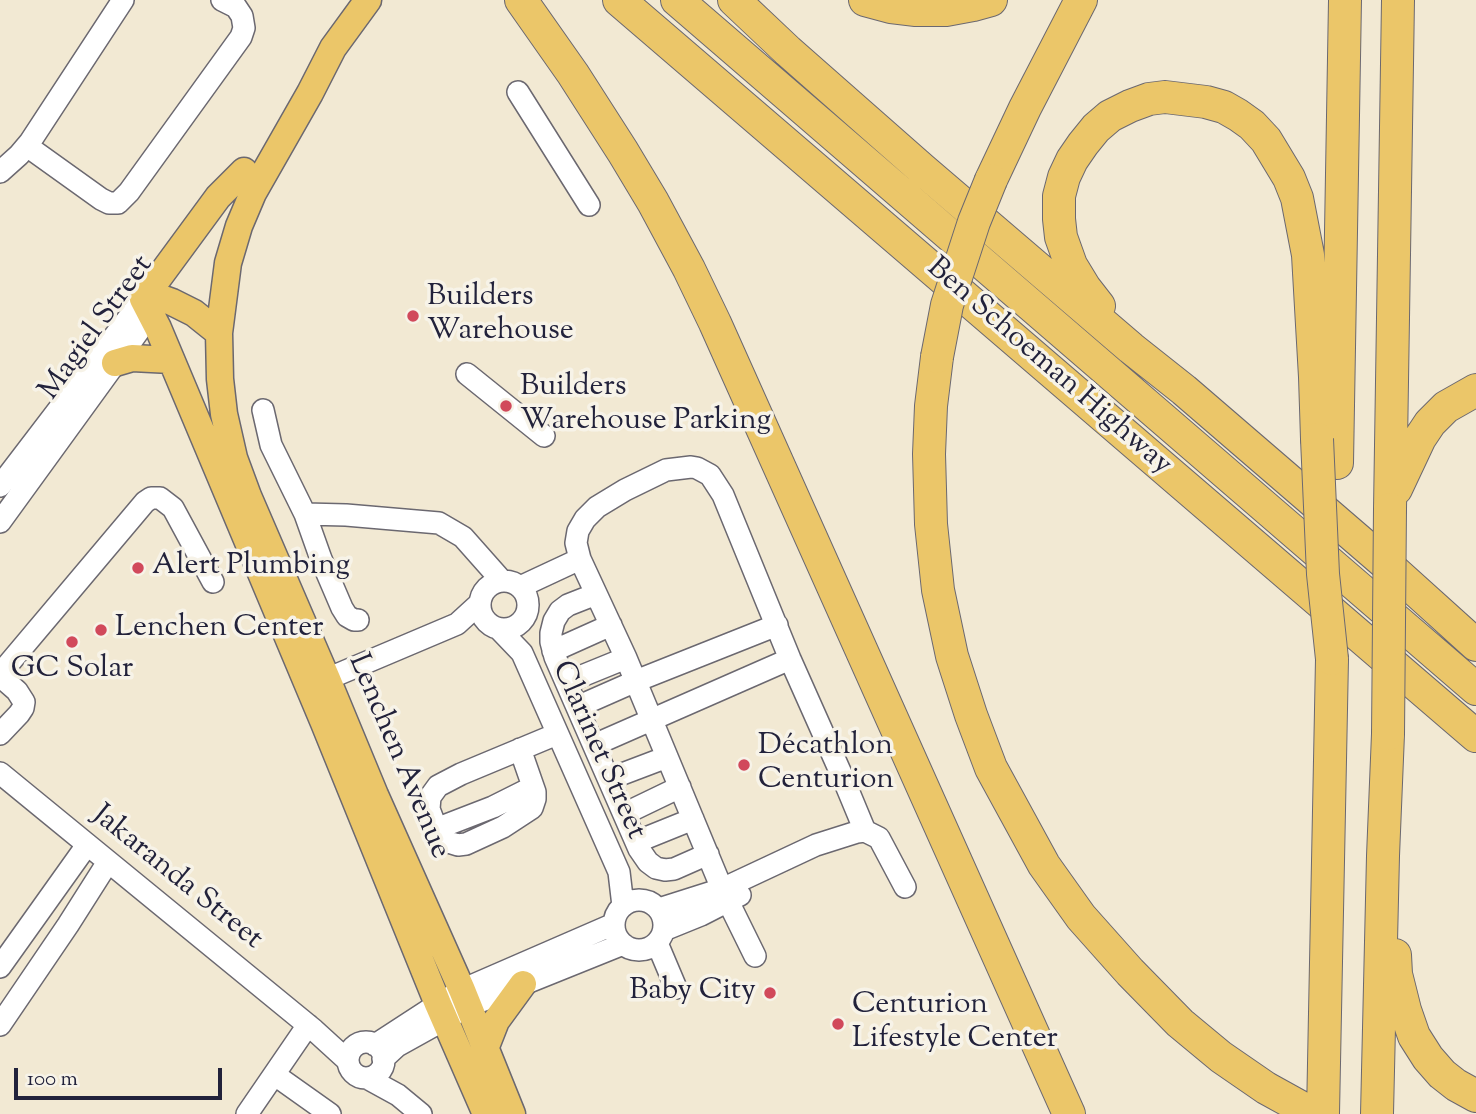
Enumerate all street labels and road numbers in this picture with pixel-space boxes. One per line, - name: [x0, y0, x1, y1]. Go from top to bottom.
- street label: Magiel Street: [33, 250, 163, 408]
- street label: Ben Schoeman Highway: [918, 252, 1178, 484]
- street label: Lenchen Avenue: [338, 649, 456, 865]
- street label: Clarinet Street: [542, 656, 652, 846]
- street label: Jakaranda Street: [83, 799, 269, 959]

